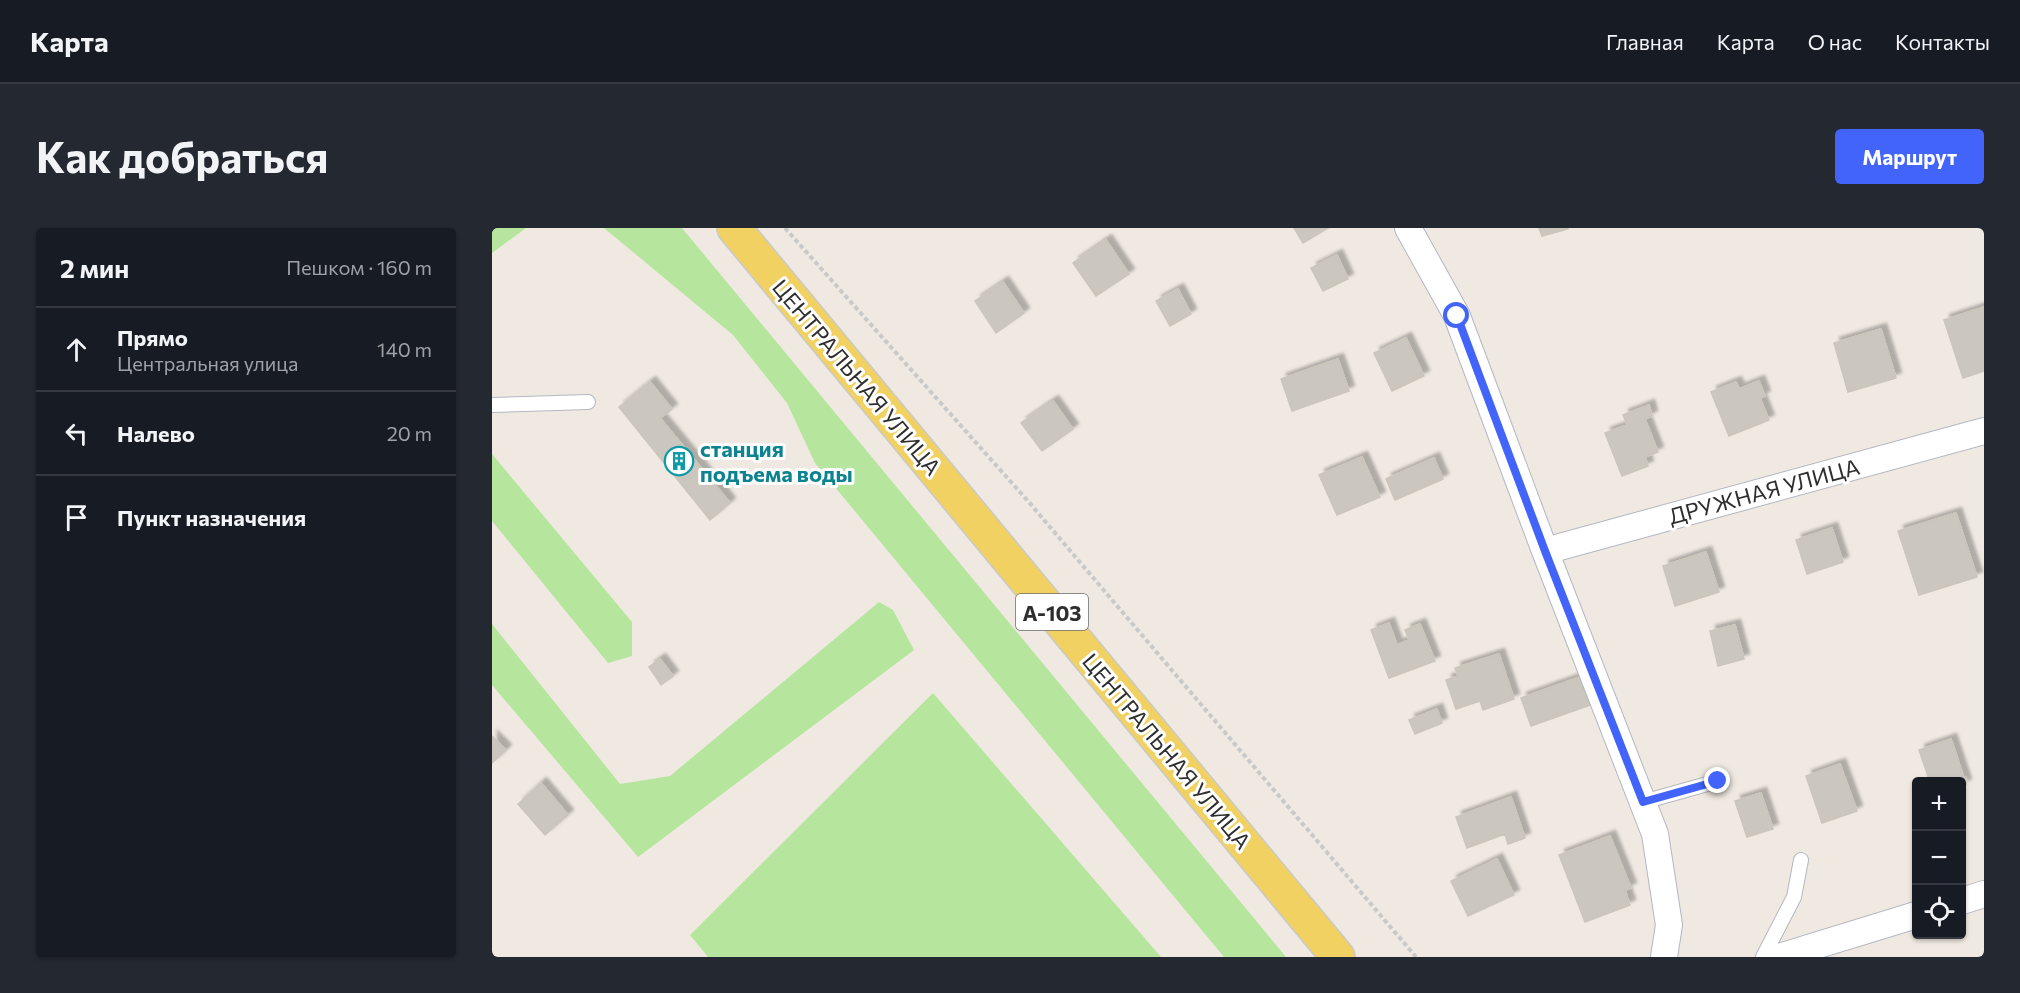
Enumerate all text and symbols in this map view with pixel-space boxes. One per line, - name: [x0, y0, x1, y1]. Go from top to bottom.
- text: Карта: [30, 24, 109, 58]
- text: Главная: [1606, 29, 1684, 54]
- text: Карта: [1717, 29, 1775, 54]
- text: О нас: [1808, 29, 1862, 54]
- text: Контакты: [1895, 29, 1990, 54]
- button: Маршрут: [1835, 129, 1984, 184]
- text: Как добраться: [36, 130, 328, 182]
- text: 2 мин: [60, 252, 129, 283]
- text: Пешком · 160 m: [286, 255, 432, 279]
- street label: ЦЕНТРАЛЬНАЯ УЛИЦА: [767, 274, 947, 480]
- route start: [1443, 302, 1469, 328]
- text: Прямо: [117, 324, 188, 351]
- icon: ahead: [60, 333, 93, 366]
- text: 140 m: [377, 337, 432, 361]
- text: Центральная улица: [117, 351, 298, 375]
- icon: left: [60, 417, 93, 450]
- text: Налево: [117, 420, 195, 447]
- text: 20 m: [387, 421, 432, 445]
- place label: станция подъема воды: [700, 435, 853, 487]
- building icon: станция подъема воды: [663, 445, 695, 477]
- street label: ДРУЖНАЯ УЛИЦА: [1665, 452, 1863, 530]
- icon: arrive: [60, 501, 93, 534]
- text: Пункт назначения: [117, 504, 306, 531]
- road number: А-103: [1016, 594, 1088, 630]
- street label: ЦЕНТРАЛЬНАЯ УЛИЦА: [1077, 648, 1257, 854]
- route end: [1704, 767, 1730, 793]
- map controls: [1912, 777, 1966, 939]
- button: +: [1912, 777, 1966, 831]
- button: −: [1912, 831, 1966, 885]
- button: locate: [1912, 885, 1966, 939]

